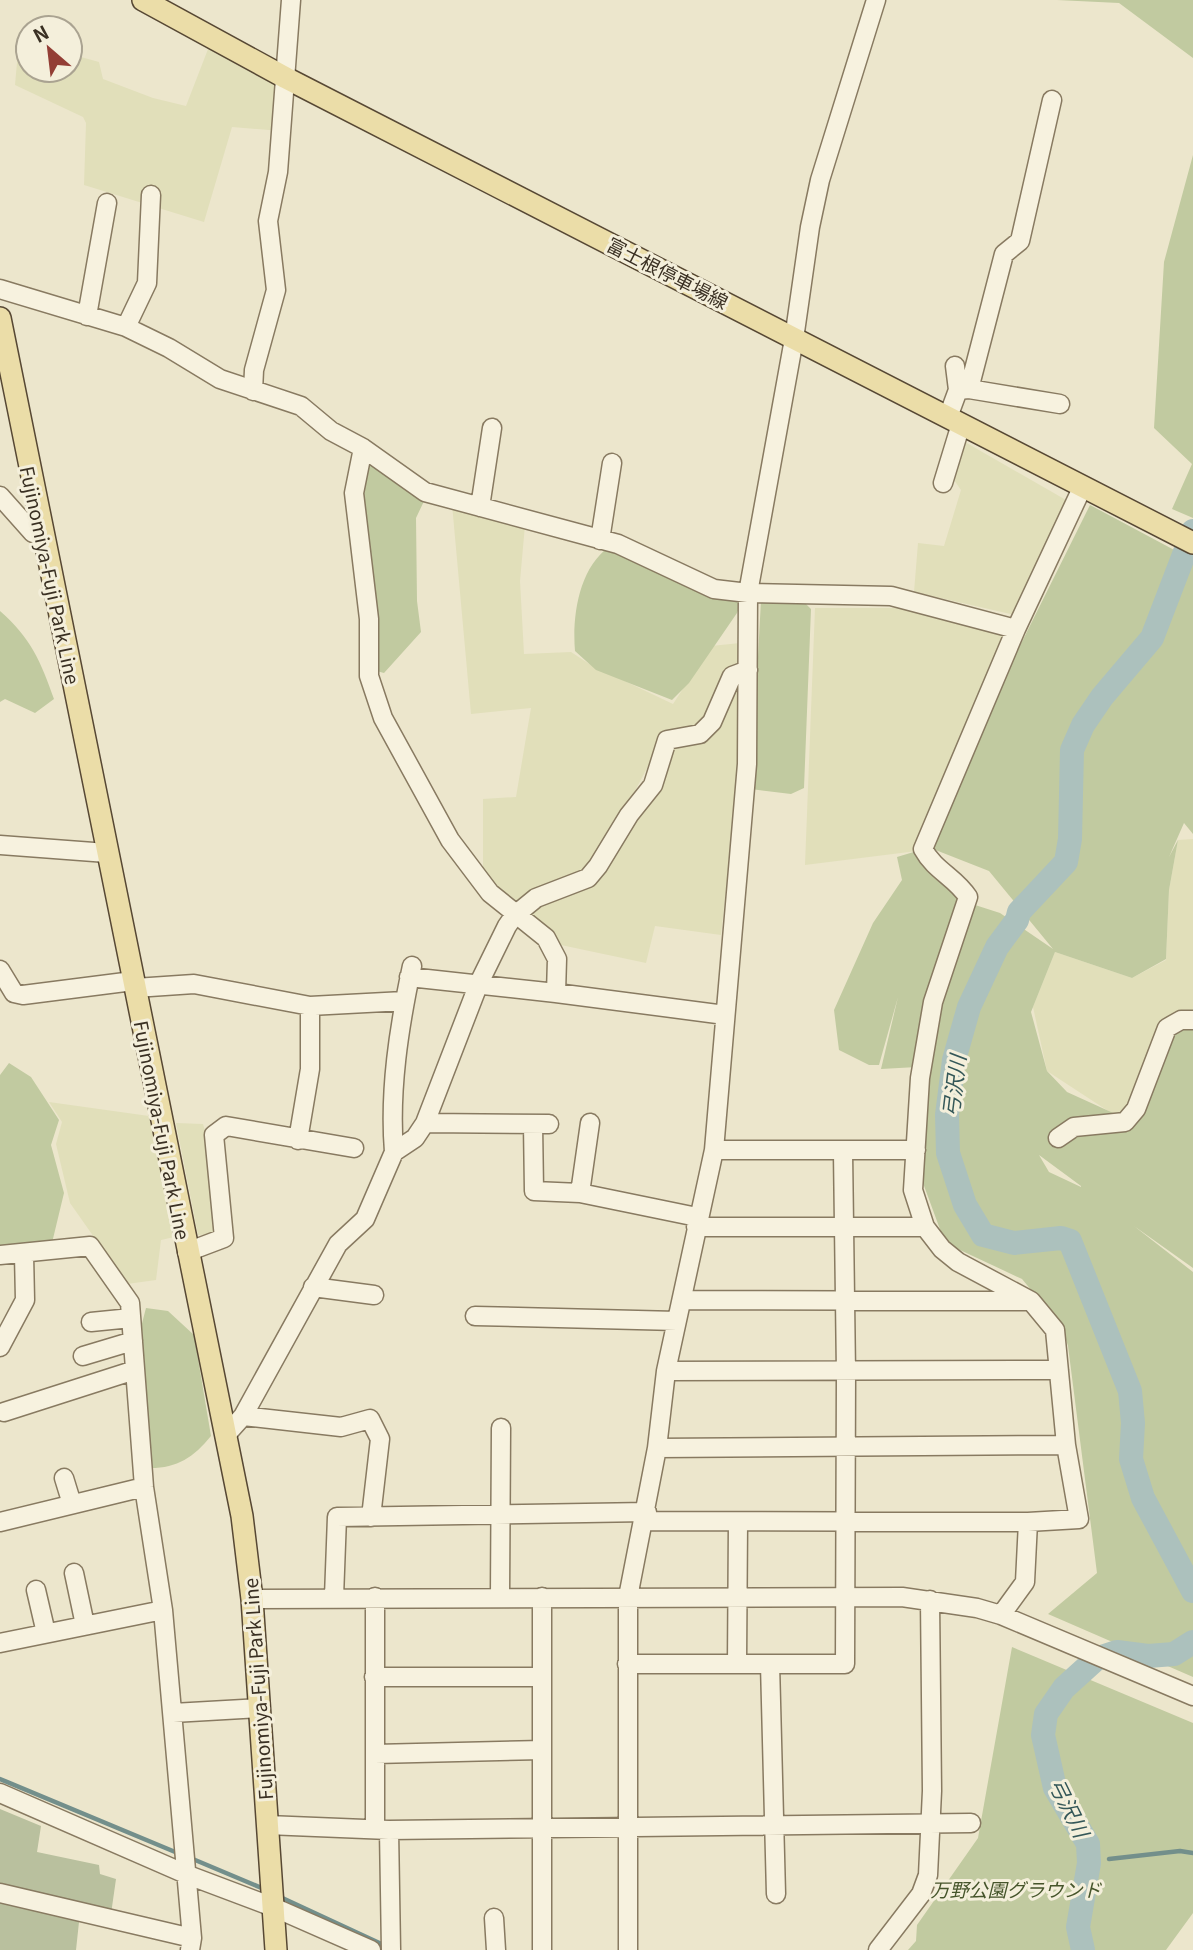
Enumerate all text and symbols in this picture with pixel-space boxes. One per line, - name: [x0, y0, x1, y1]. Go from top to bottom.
- north arrow: [14, 14, 84, 84]
- text: N: [28, 17, 53, 48]
- street label: 富士根停車場線: [603, 230, 733, 314]
- street label: Fujinomiya-Fuji Park Line: [15, 463, 87, 687]
- street label: Fujinomiya-Fuji Park Line: [129, 1018, 197, 1242]
- water label: 弓沢川: [934, 1051, 972, 1119]
- street label: Fujinomiya-Fuji Park Line: [236, 1577, 278, 1801]
- water label: 弓沢川: [1043, 1772, 1098, 1844]
- park label: 万野公園グラウンド: [930, 1875, 1102, 1902]

